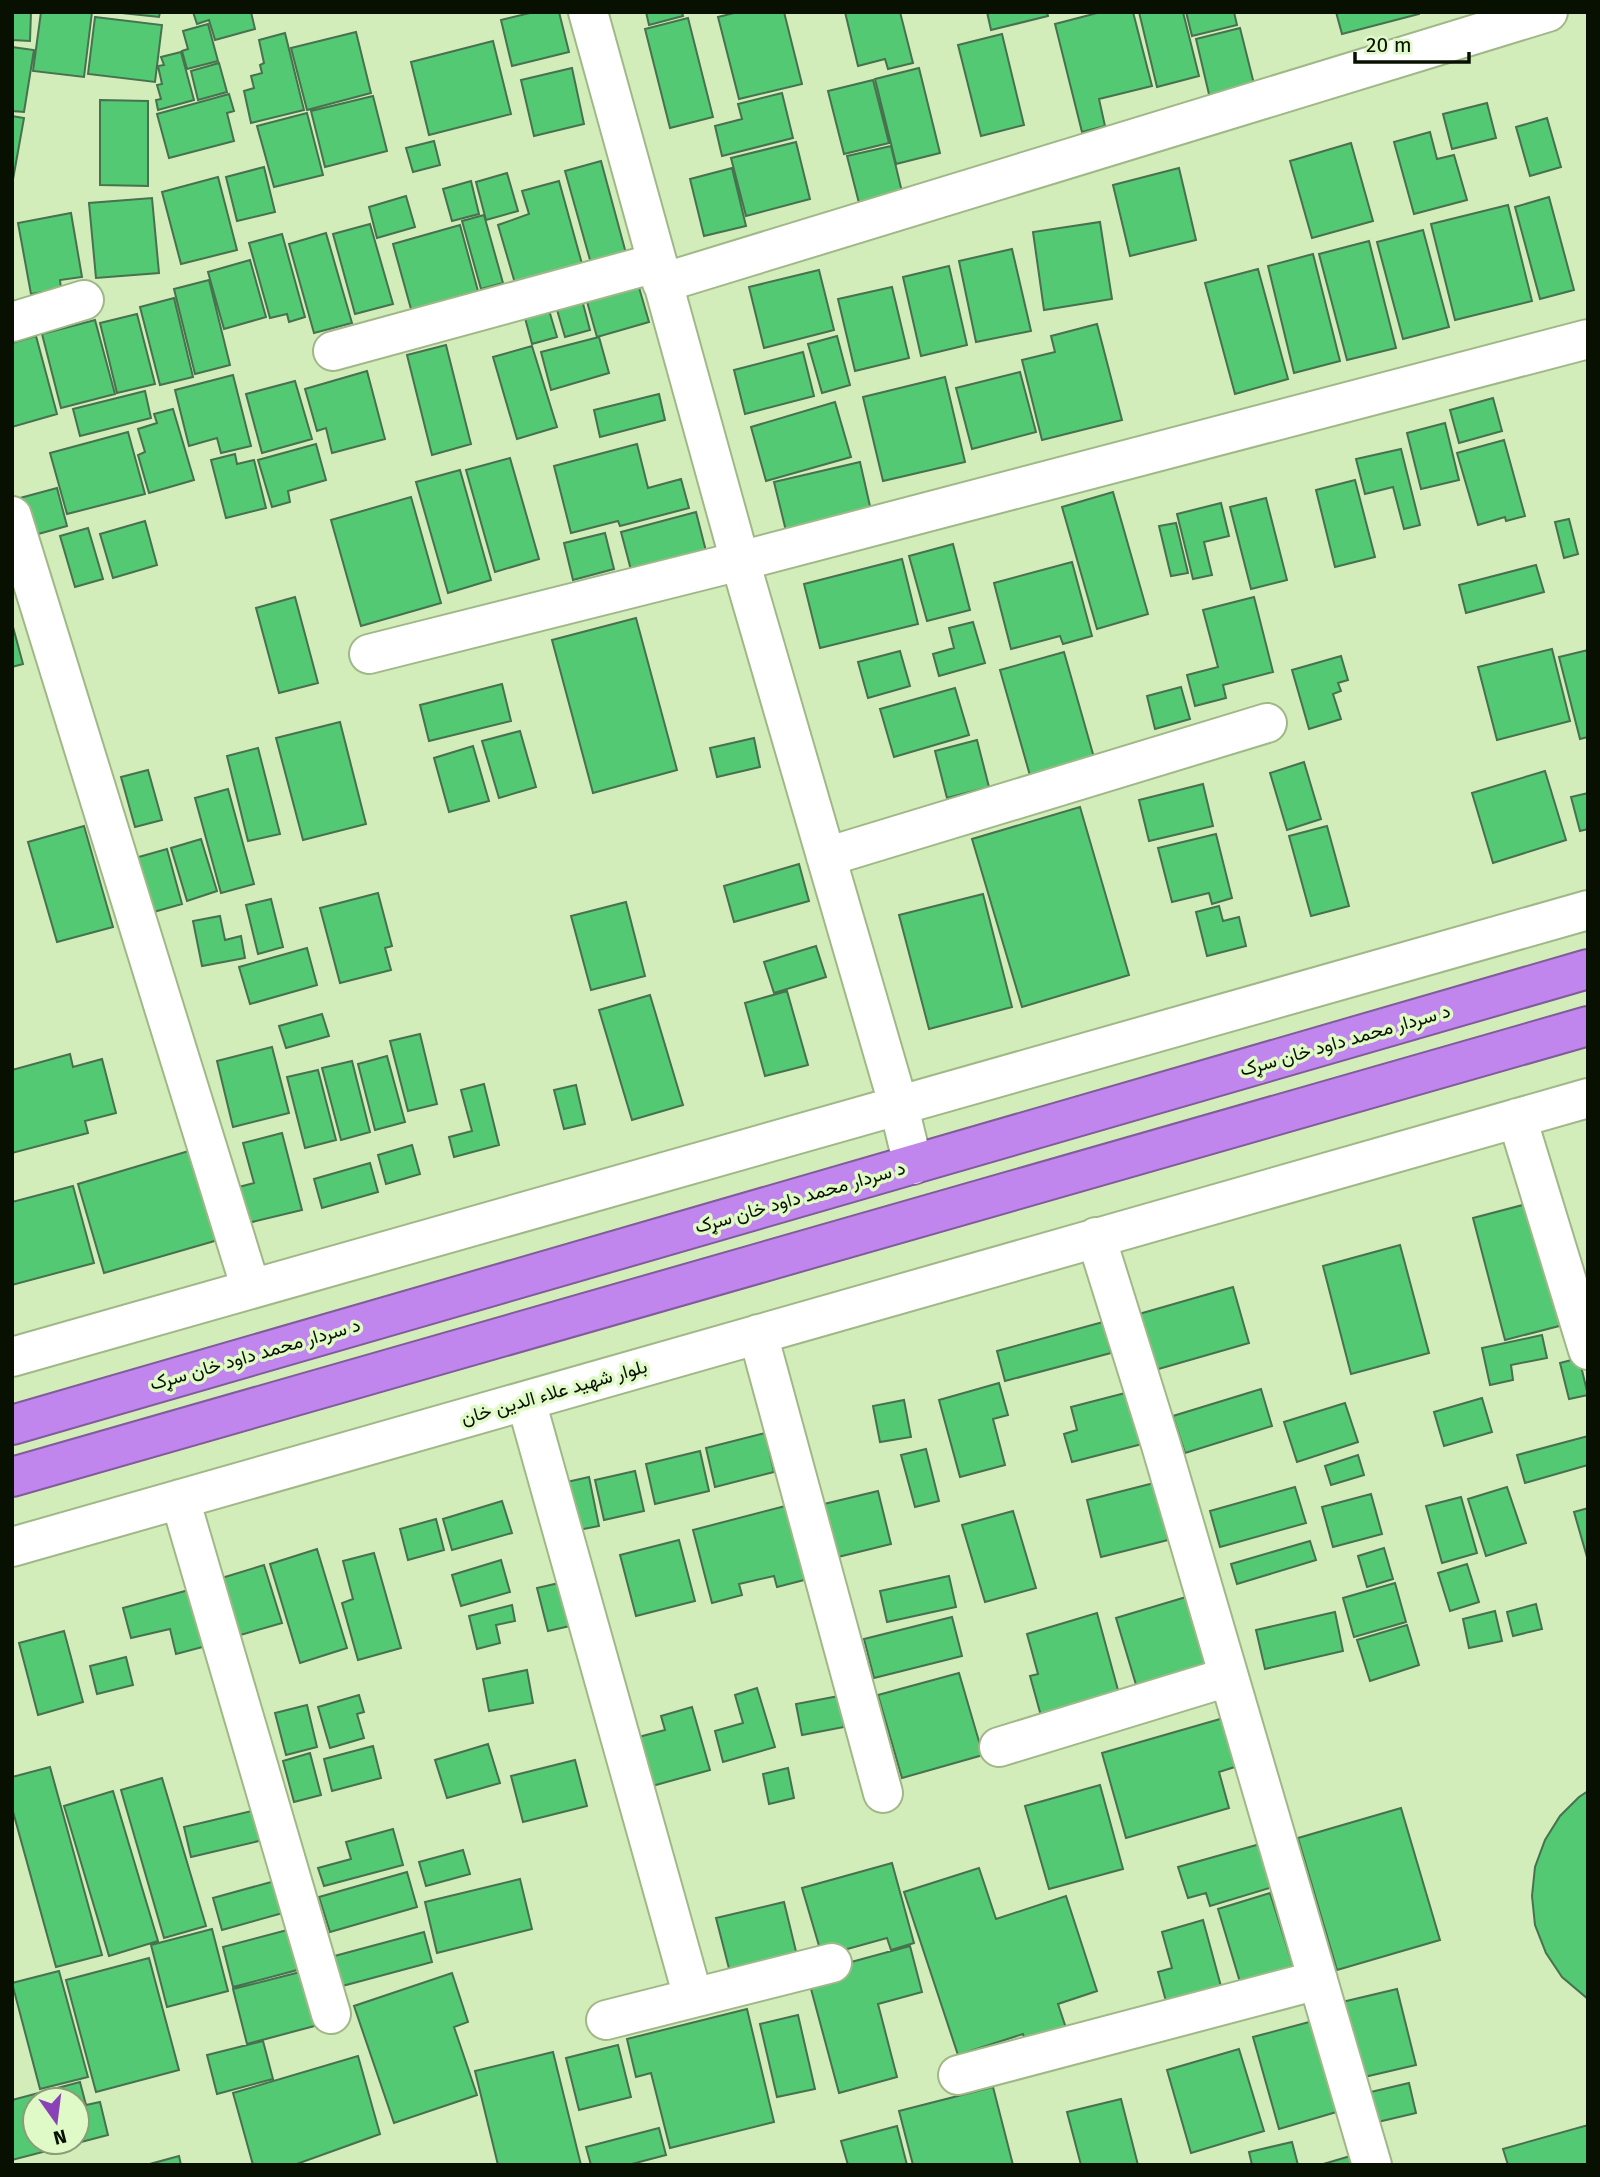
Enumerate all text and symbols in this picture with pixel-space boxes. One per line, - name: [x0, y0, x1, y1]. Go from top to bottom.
- scale bar: [1355, 21, 1469, 65]
- text: 20 m: [1366, 32, 1412, 58]
- street label: د سردار محمد داود خان سړک: [1237, 999, 1453, 1083]
- street label: د سردار محمد داود خان سړک: [692, 1156, 908, 1240]
- street label: د سردار محمد داود خان سړک: [147, 1313, 363, 1397]
- street label: بلوار شهید علاء الدین خان: [458, 1354, 650, 1430]
- north arrow: [21, 2086, 91, 2156]
- text: N: [51, 2124, 69, 2150]

